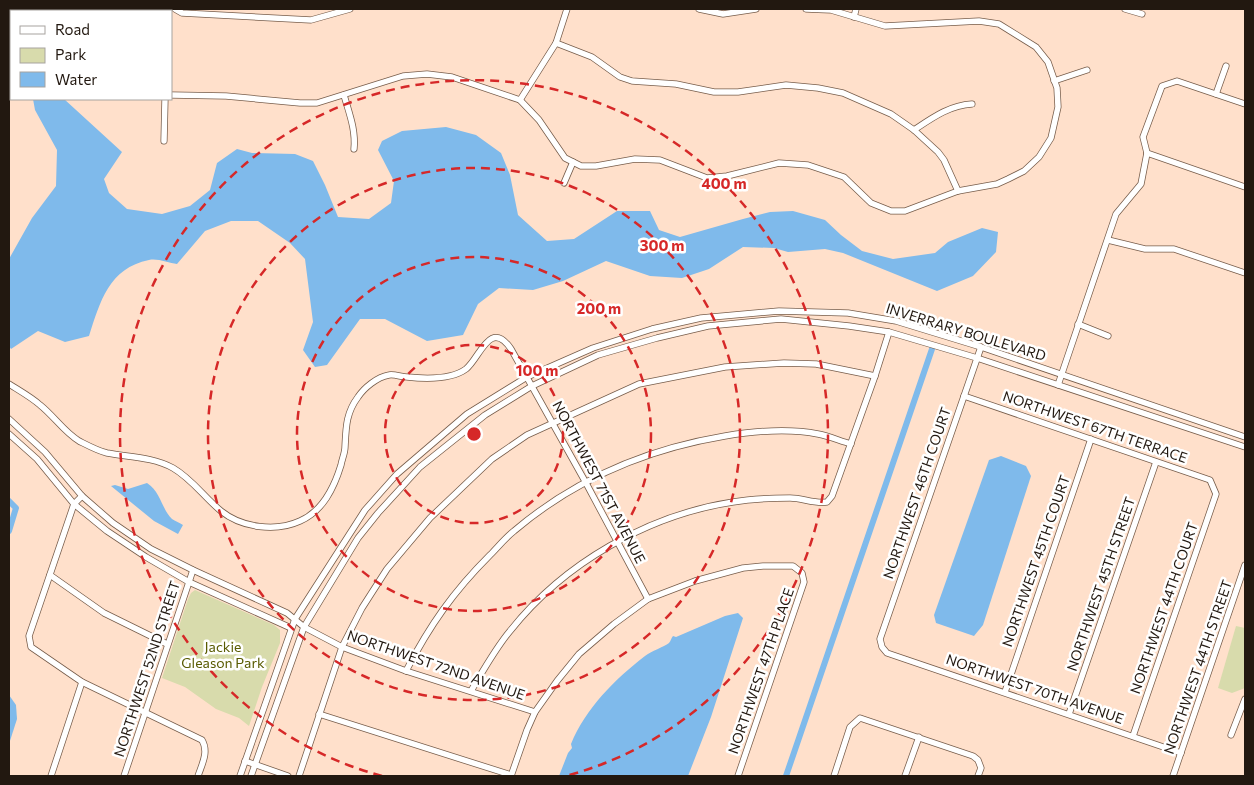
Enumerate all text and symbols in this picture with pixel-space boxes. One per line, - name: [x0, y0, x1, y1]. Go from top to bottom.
- legend: [10, 10, 172, 100]
- text: Road: [55, 20, 90, 38]
- text: Park: [55, 45, 86, 63]
- text: Water: [55, 70, 97, 88]
- text: 400 m: [701, 174, 747, 192]
- text: 300 m: [640, 236, 684, 254]
- text: 200 m: [577, 299, 621, 317]
- street label: INVERRARY BOULEVARD: [884, 299, 1048, 364]
- text: 100 m: [516, 361, 558, 379]
- street label: NORTHWEST 67TH TERRACE: [1001, 387, 1190, 466]
- street label: NORTHWEST 71ST AVENUE: [549, 398, 650, 566]
- street label: NORTHWEST 46TH COURT: [879, 405, 954, 581]
- centre of rings: [465, 425, 483, 443]
- street label: NORTHWEST 45TH COURT: [998, 473, 1073, 649]
- street label: NORTHWEST 45TH STREET: [1063, 495, 1138, 673]
- street label: NORTHWEST 44TH COURT: [1126, 520, 1201, 696]
- street label: NORTHWEST 44TH STREET: [1160, 577, 1235, 756]
- street label: NORTHWEST 52ND STREET: [110, 579, 183, 759]
- street label: NORTHWEST 47TH PLACE: [724, 586, 797, 756]
- street label: NORTHWEST 72ND AVENUE: [345, 626, 527, 703]
- park label: Jackie Gleason Park: [181, 638, 265, 671]
- street label: NORTHWEST 70TH AVENUE: [944, 650, 1126, 727]

